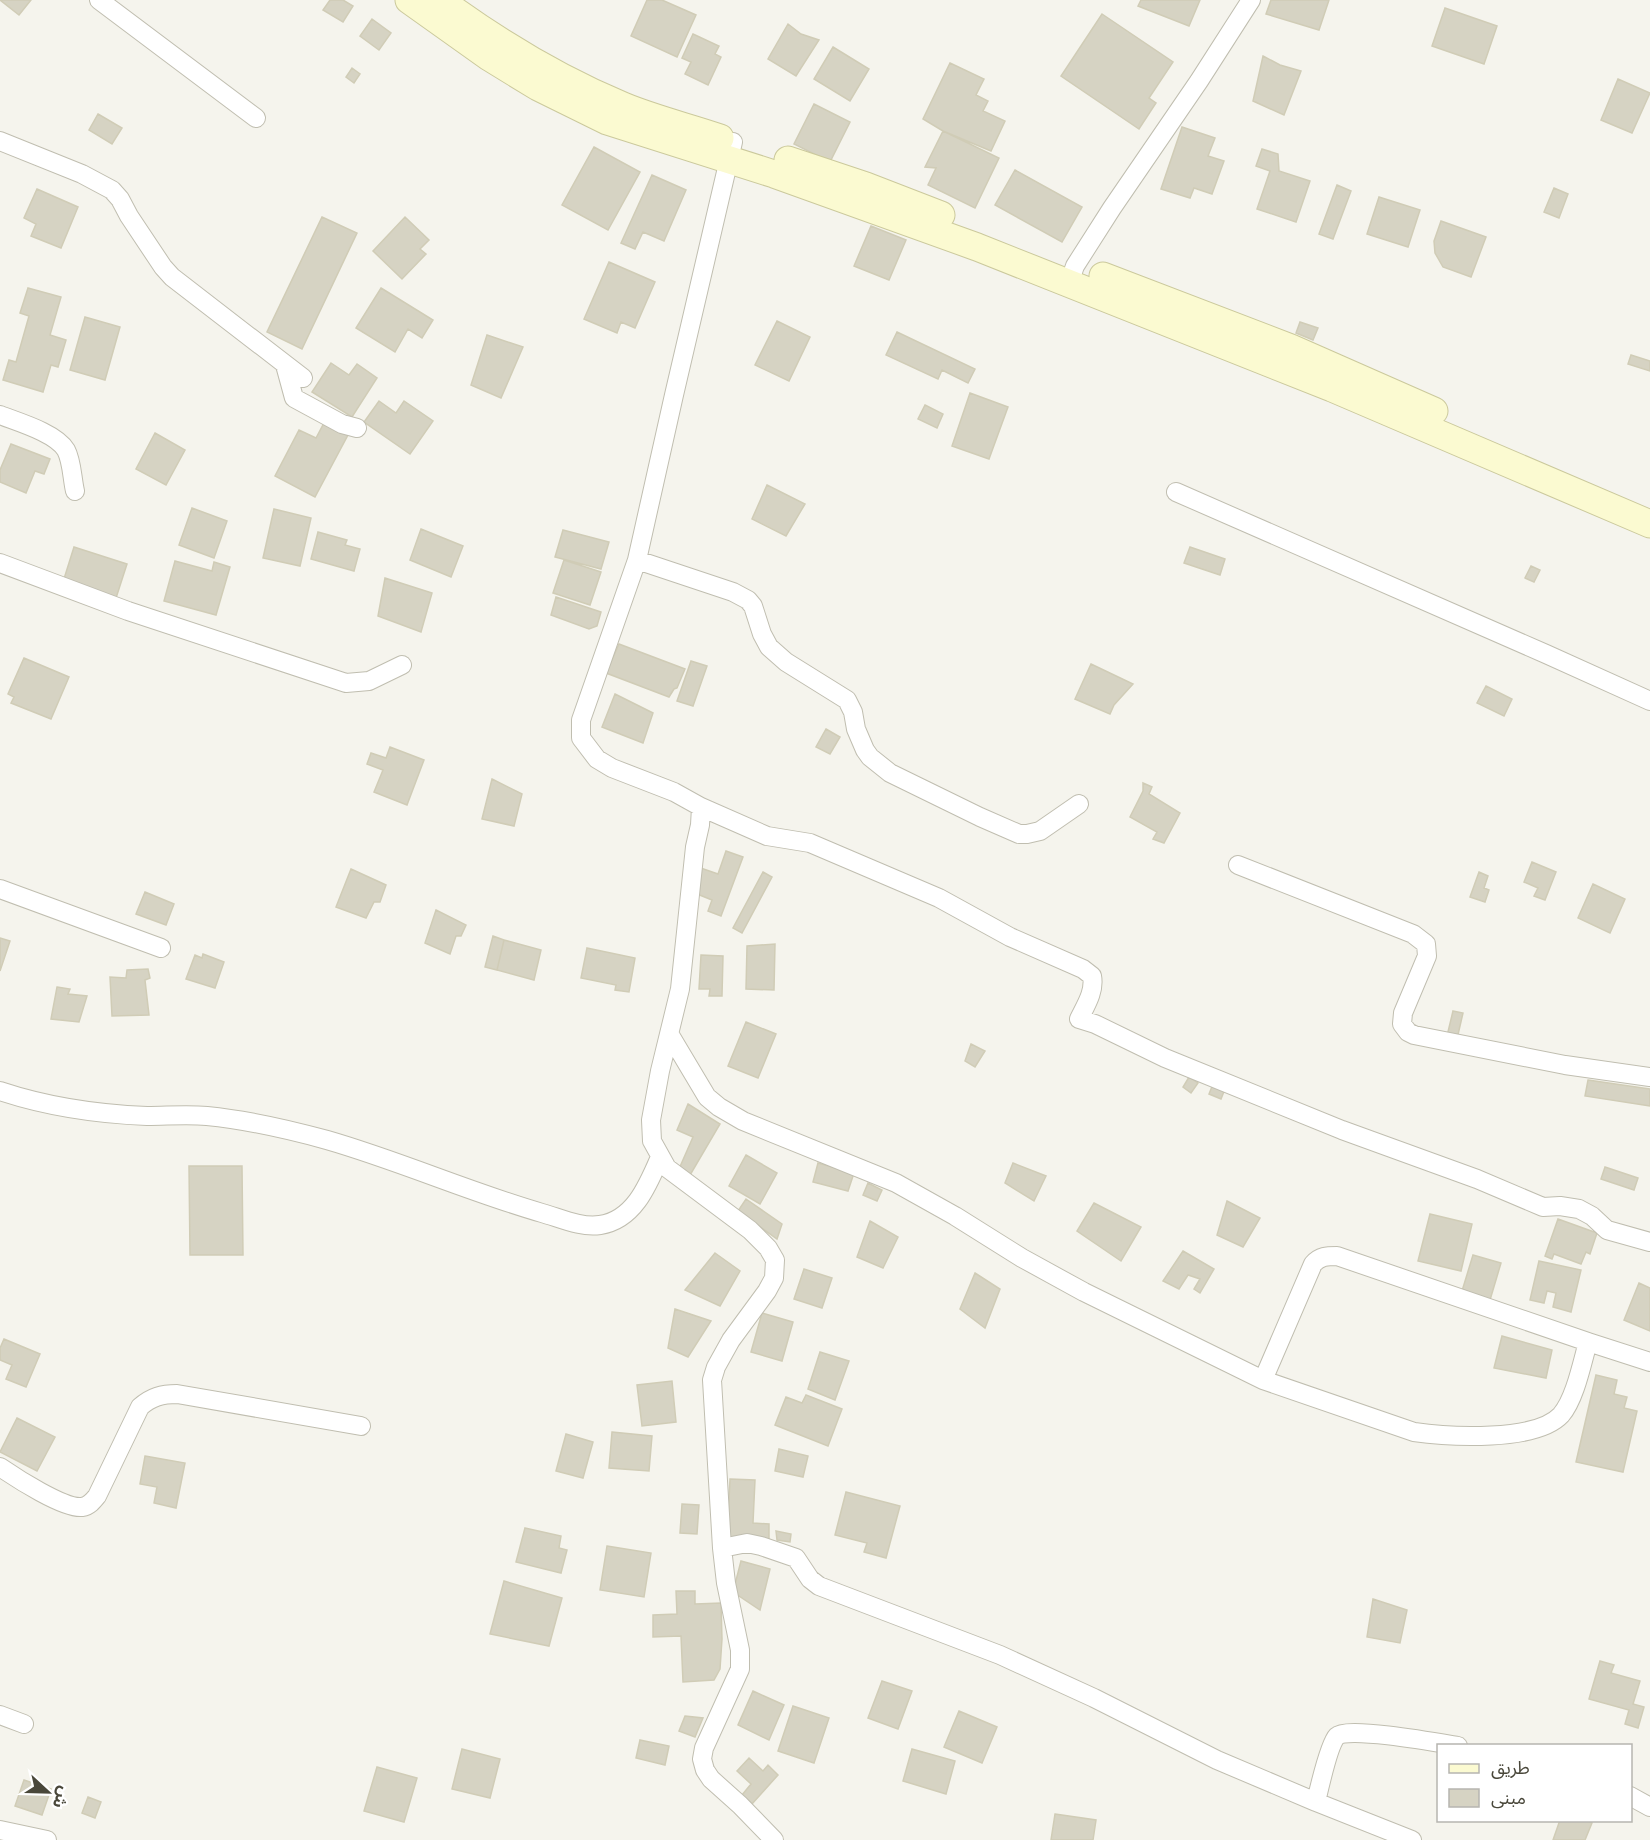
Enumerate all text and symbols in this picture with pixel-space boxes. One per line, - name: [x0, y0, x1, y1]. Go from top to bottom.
- legend: [1437, 1744, 1632, 1822]
- text: طريق: [1491, 1757, 1530, 1779]
- north arrow: [18, 1762, 78, 1822]
- text: ش: [49, 1784, 74, 1811]
- text: مبنى: [1491, 1787, 1526, 1809]

